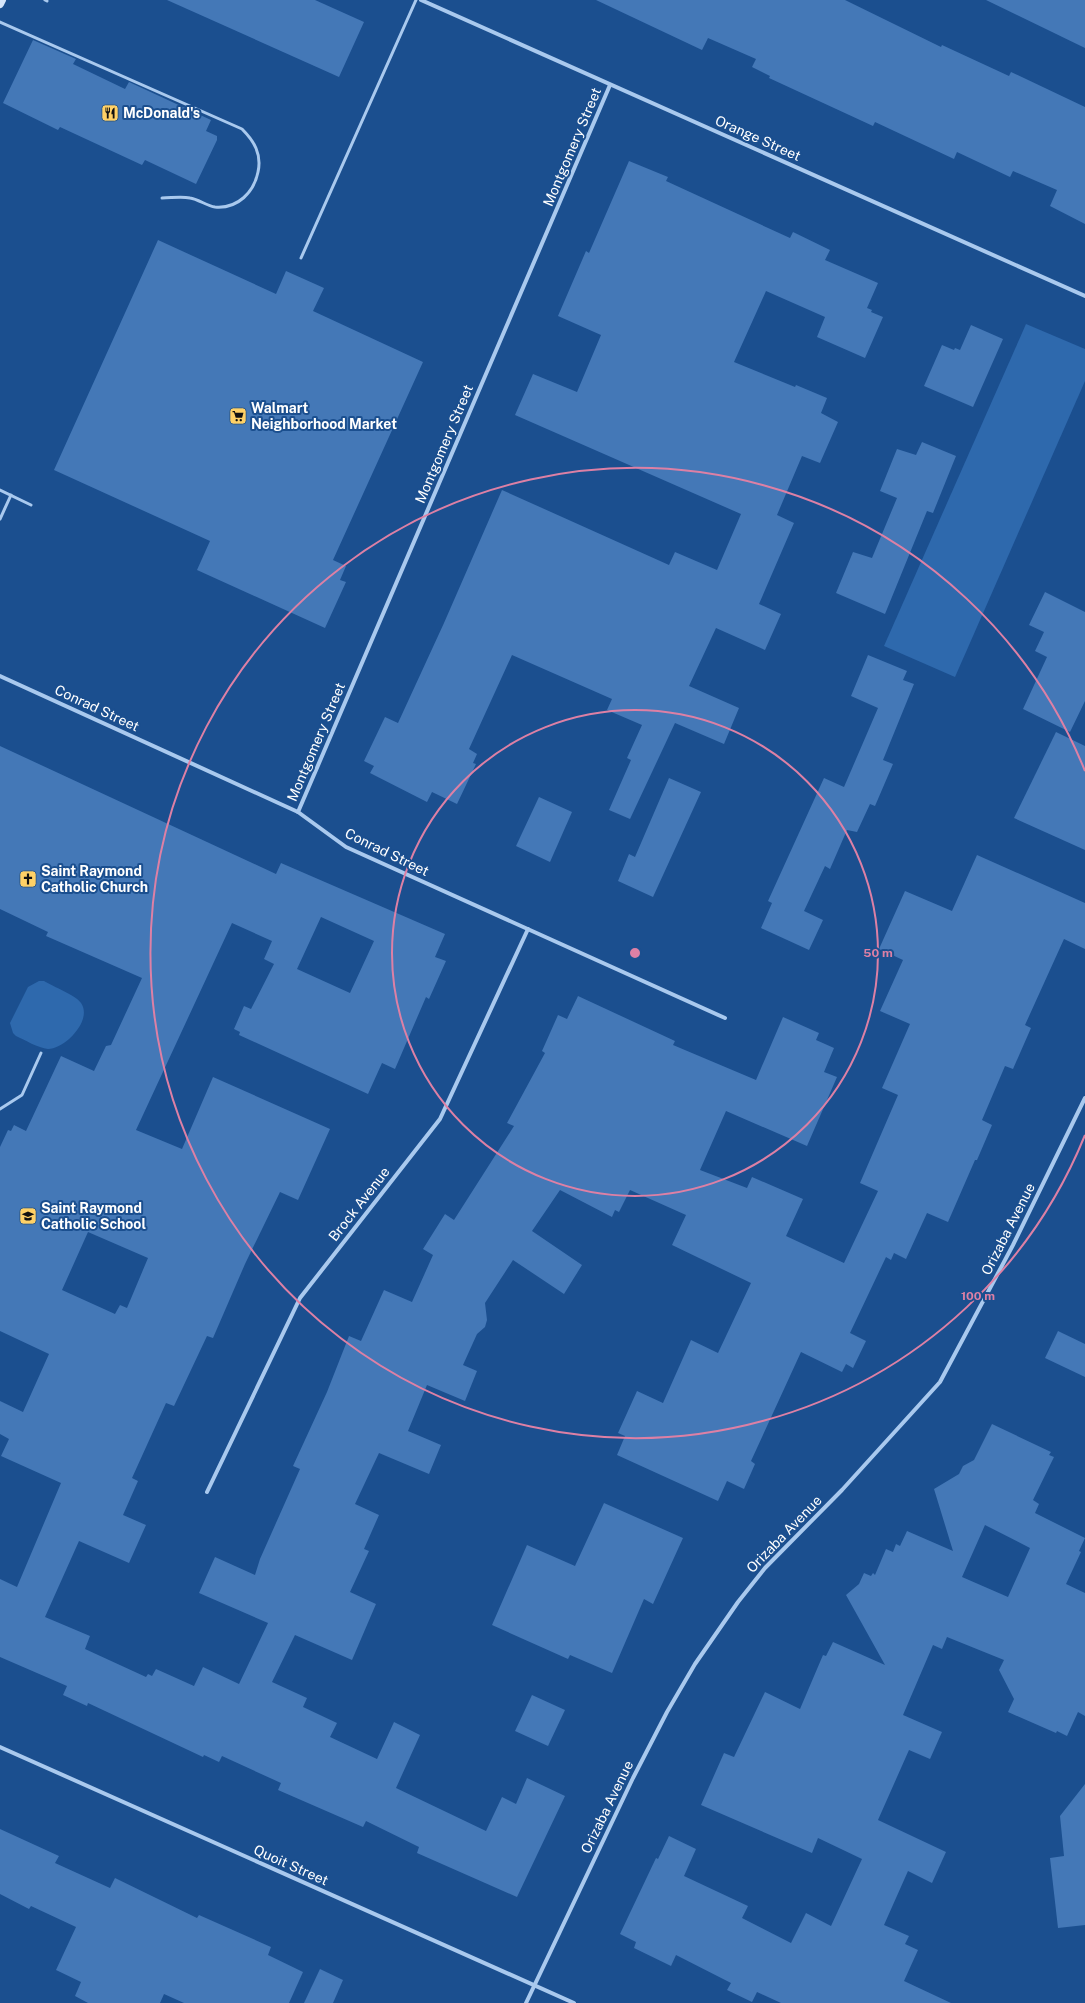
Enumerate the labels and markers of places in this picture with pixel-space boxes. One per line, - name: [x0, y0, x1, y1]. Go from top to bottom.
- restaurant icon: McDonald's: [100, 103, 120, 123]
- place label: McDonald's: [123, 105, 200, 121]
- place label: Walmart Neighborhood Market: [251, 400, 397, 432]
- supermarket icon: Walmart Neighborhood Market: [228, 406, 248, 426]
- place label: Saint Raymond Catholic Church: [41, 863, 148, 895]
- church icon: Saint Raymond Catholic Church: [18, 869, 38, 889]
- centre of rings: [628, 946, 642, 960]
- place label: Saint Raymond Catholic School: [41, 1200, 146, 1232]
- school or university icon: Saint Raymond Catholic School: [18, 1206, 38, 1226]

